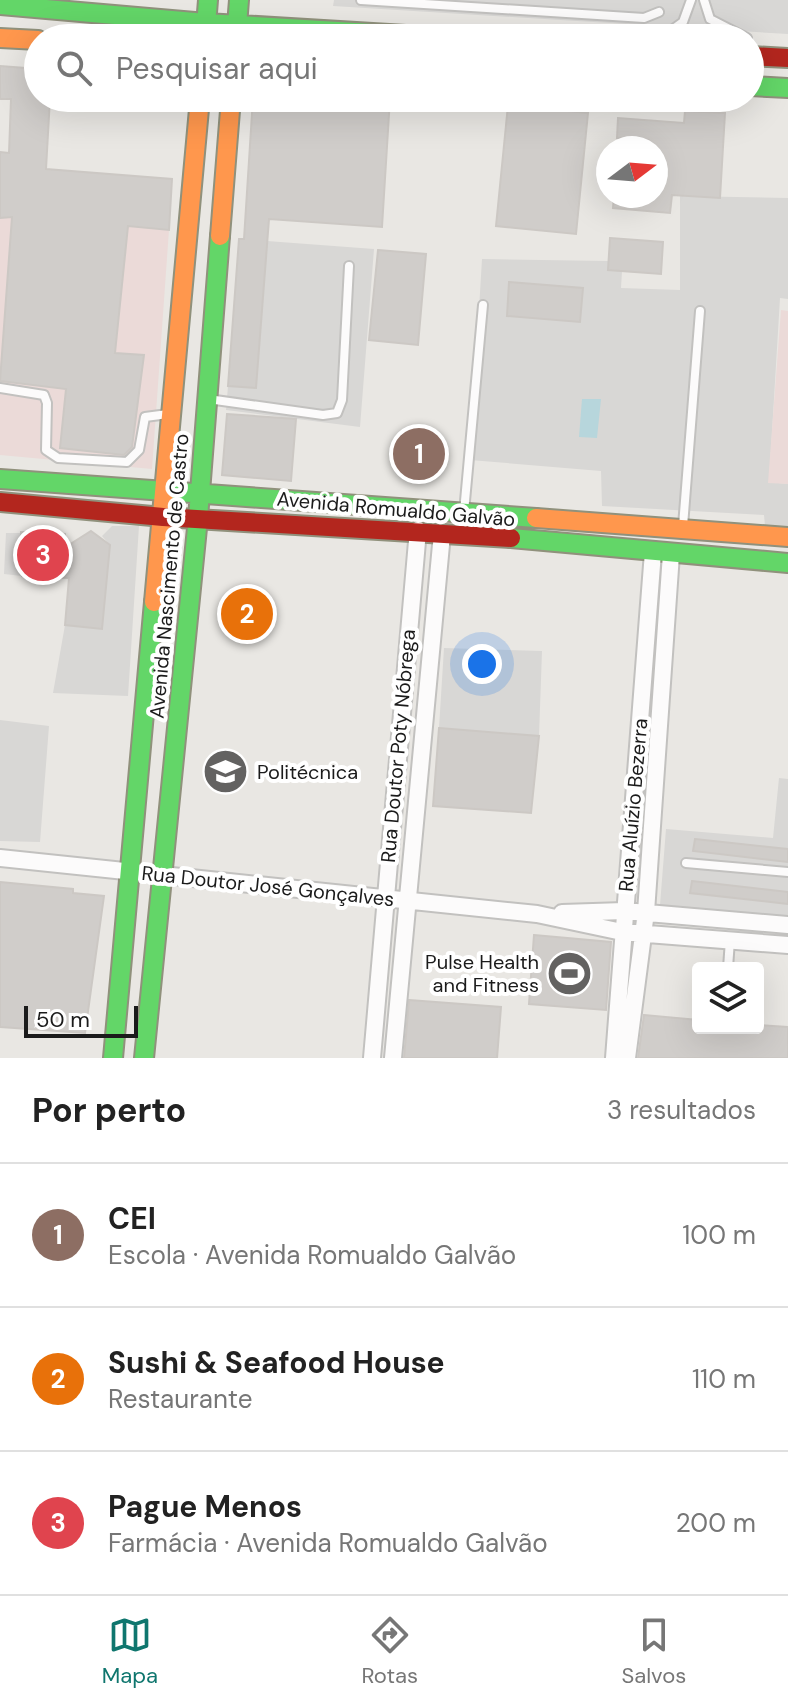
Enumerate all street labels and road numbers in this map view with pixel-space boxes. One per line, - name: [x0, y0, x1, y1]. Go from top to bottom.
- street label: Avenida Nascimento de Castro: [144, 432, 194, 720]
- street label: Avenida Romualdo Galvão: [276, 486, 516, 532]
- street label: Rua Doutor Poty Nóbrega: [375, 628, 421, 864]
- street label: Rua Aluízio Bezerra: [612, 717, 654, 893]
- street label: Rua Doutor José Gonçalves: [140, 860, 396, 912]

